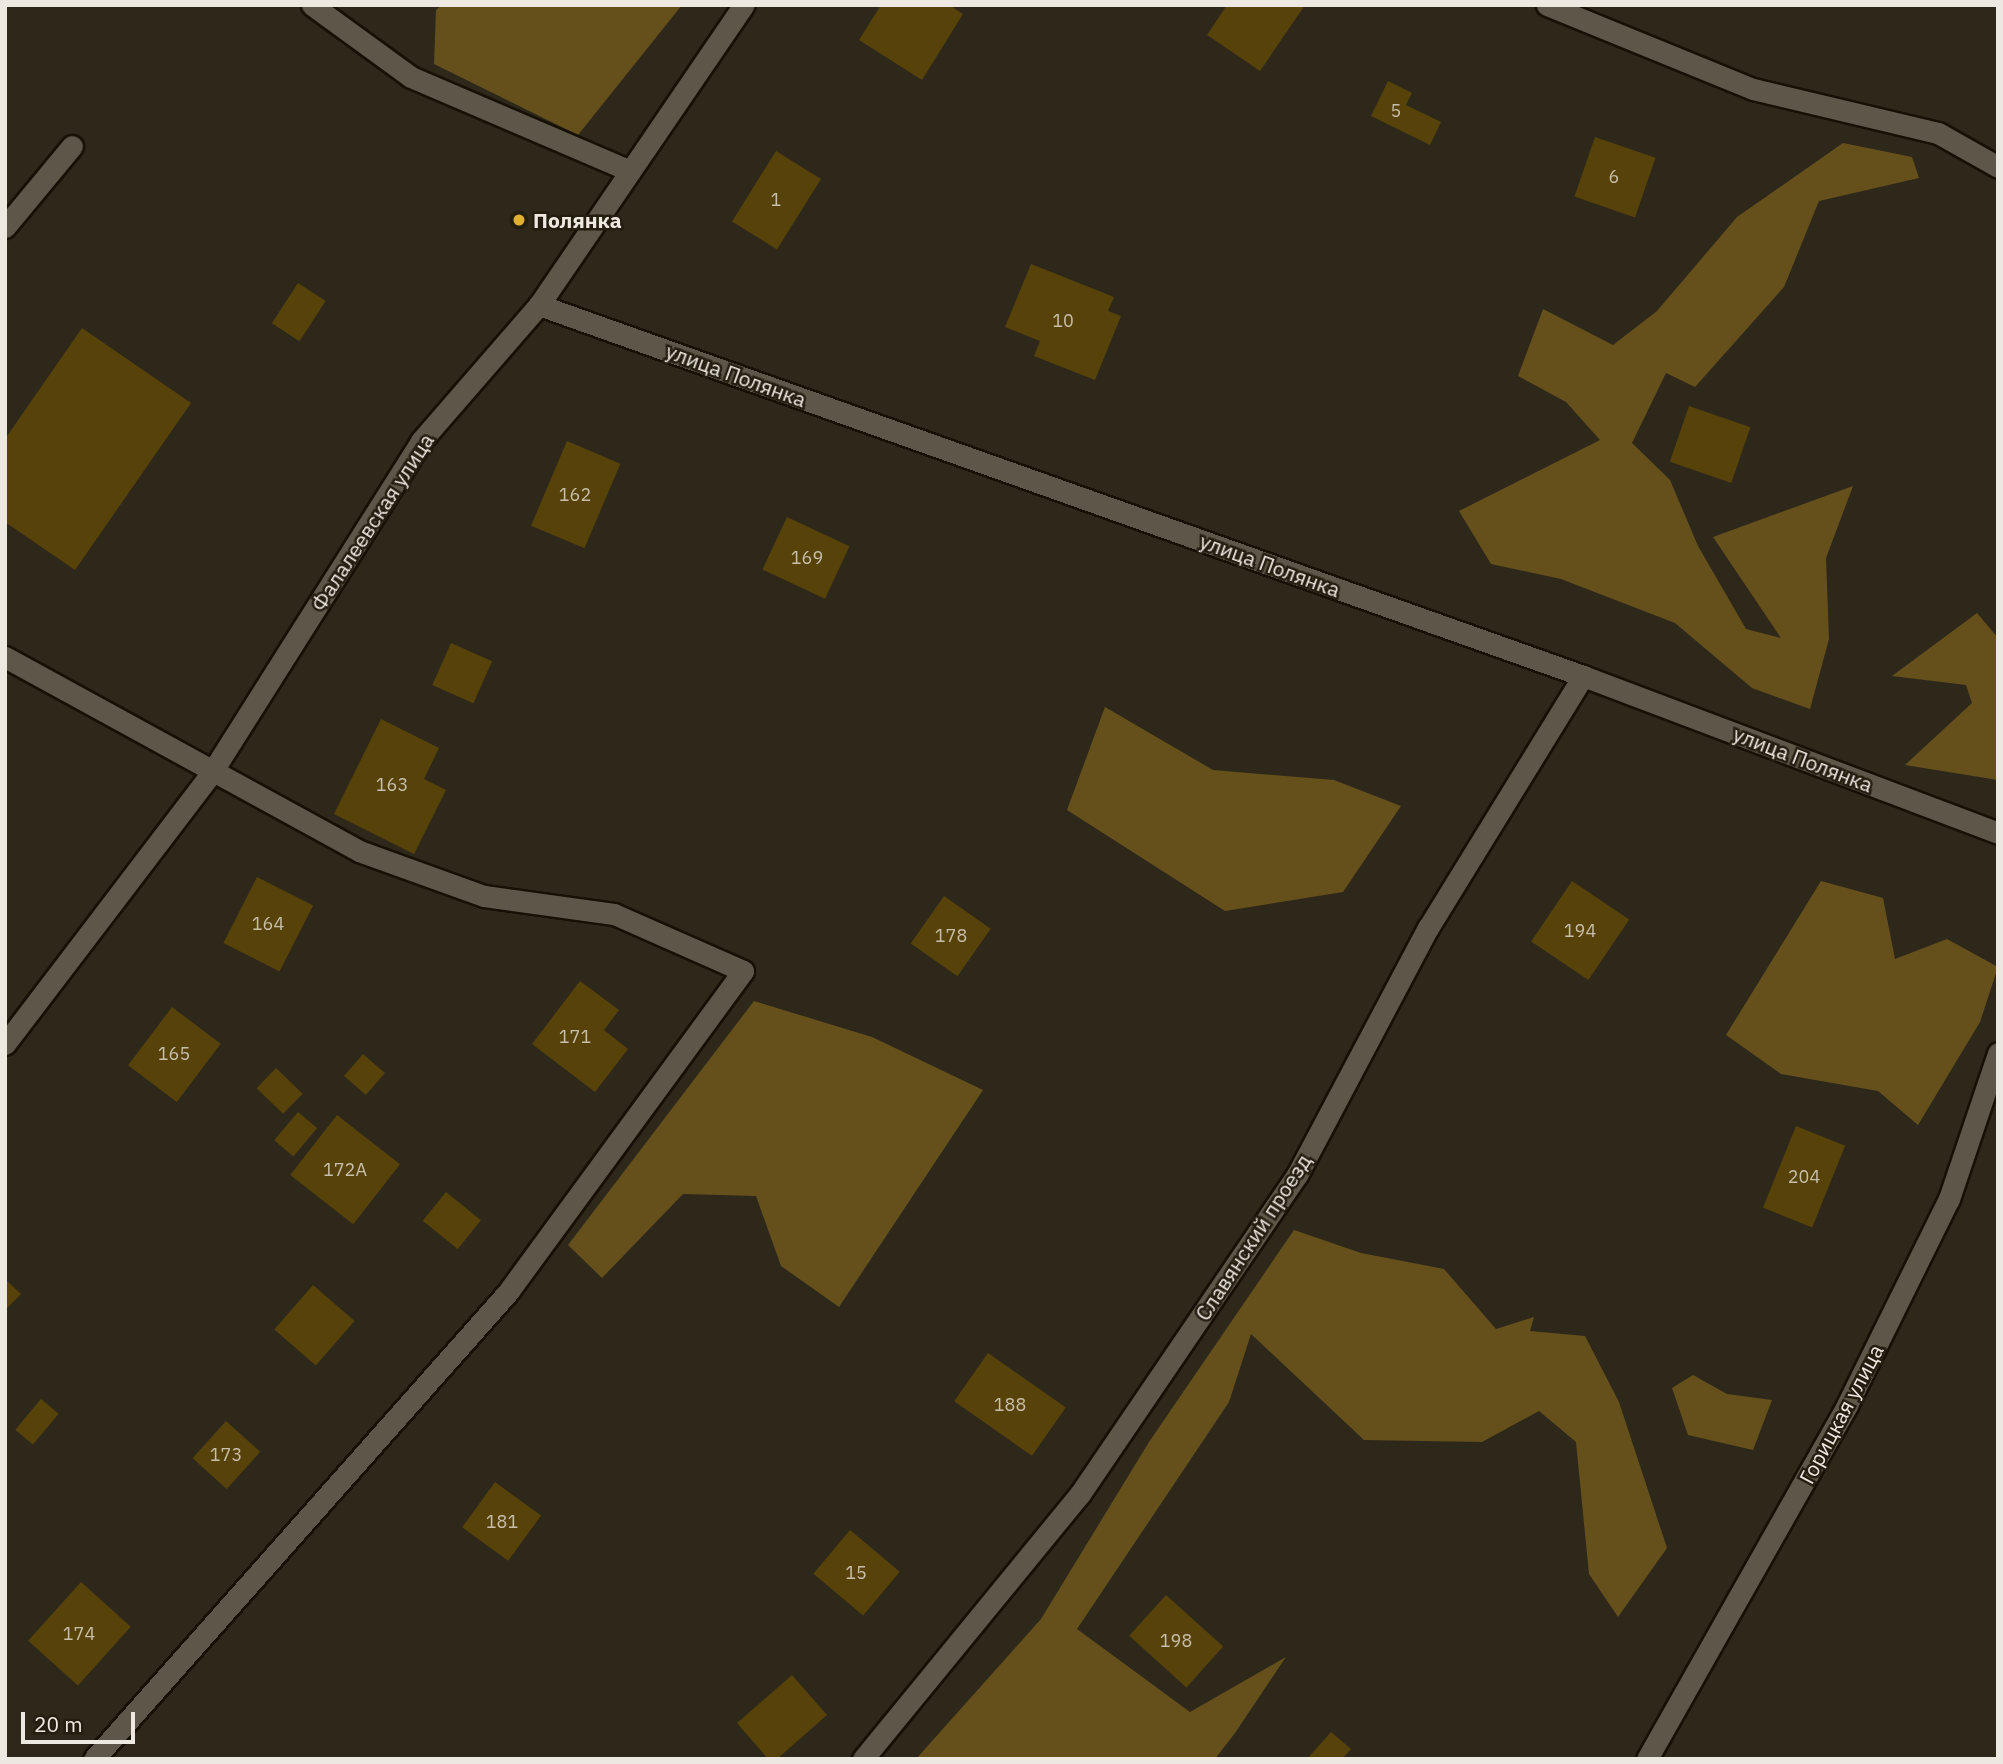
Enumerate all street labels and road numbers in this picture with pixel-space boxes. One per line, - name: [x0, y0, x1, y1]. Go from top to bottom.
- street label: улица Полянка: [662, 338, 810, 412]
- street label: Фалалеевская улица: [305, 429, 439, 615]
- street label: улица Полянка: [1196, 528, 1344, 602]
- street label: улица Полянка: [1730, 721, 1876, 797]
- street label: Славянский проезд: [1190, 1149, 1316, 1325]
- street label: Горицкая улица: [1794, 1340, 1888, 1488]

